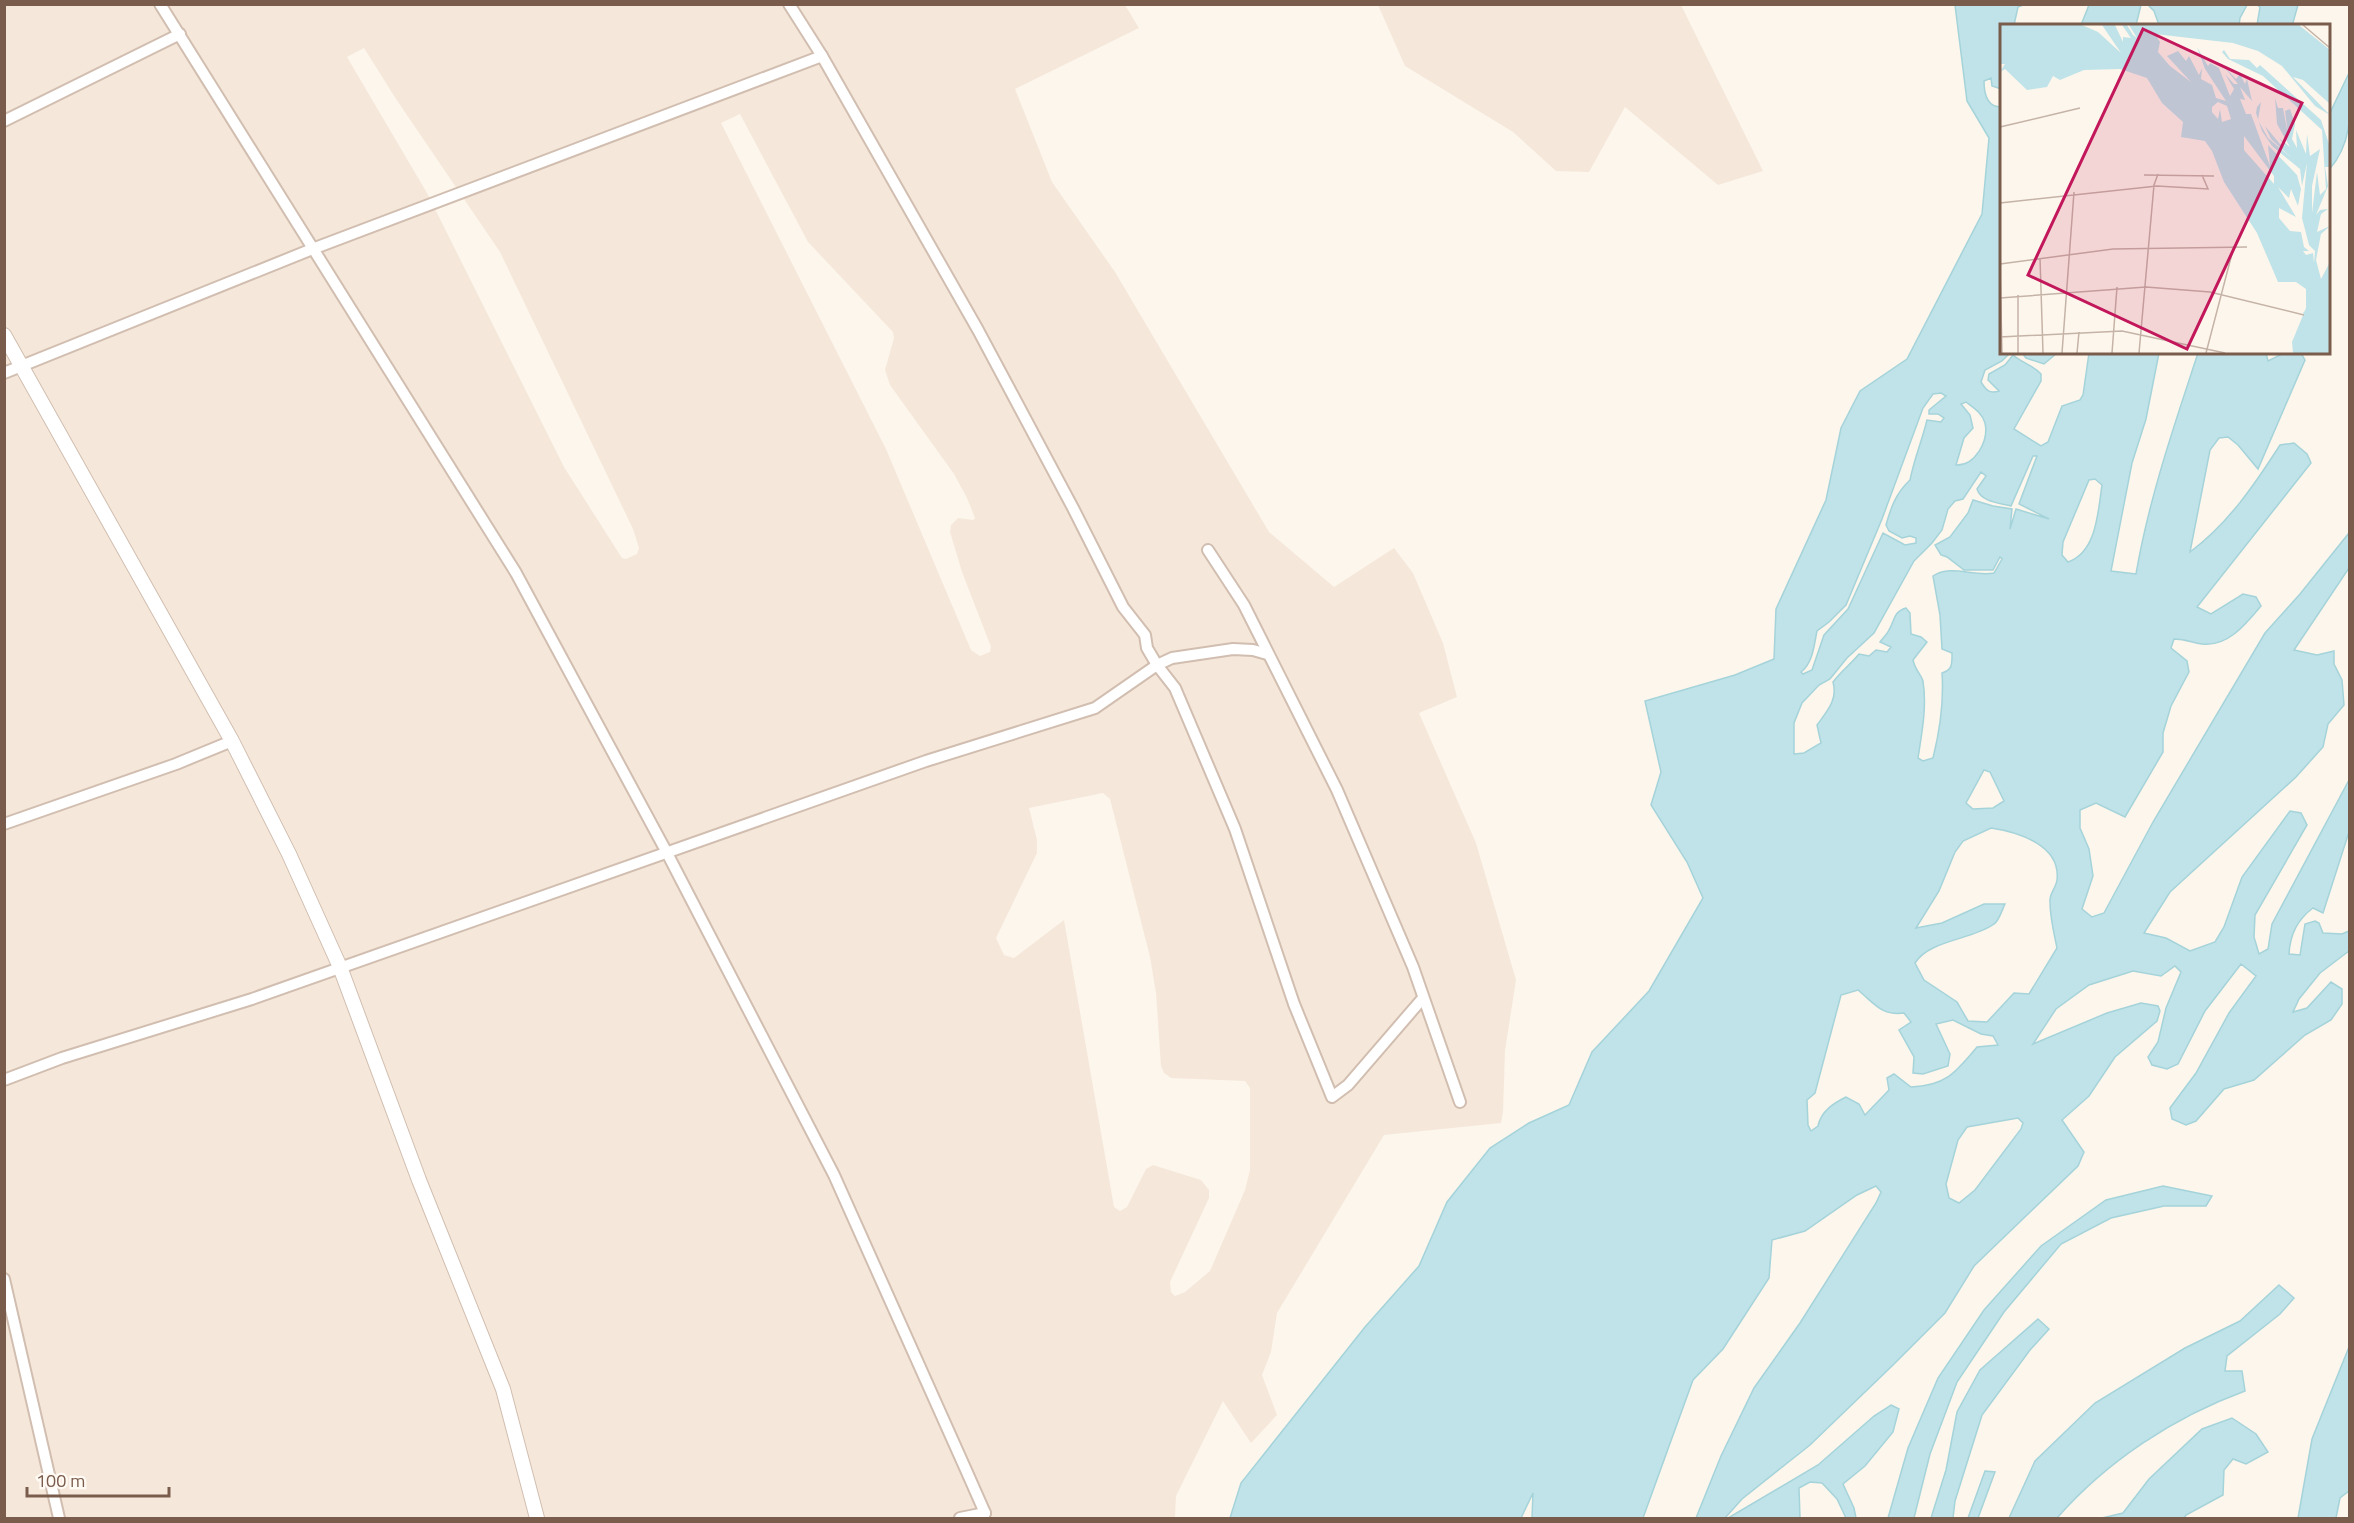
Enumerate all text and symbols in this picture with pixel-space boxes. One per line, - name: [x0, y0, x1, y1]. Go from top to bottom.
- inset map: [2000, 24, 2330, 354]
- scale bar: [27, 1460, 170, 1498]
- text: 100 m: [36, 1467, 85, 1494]

